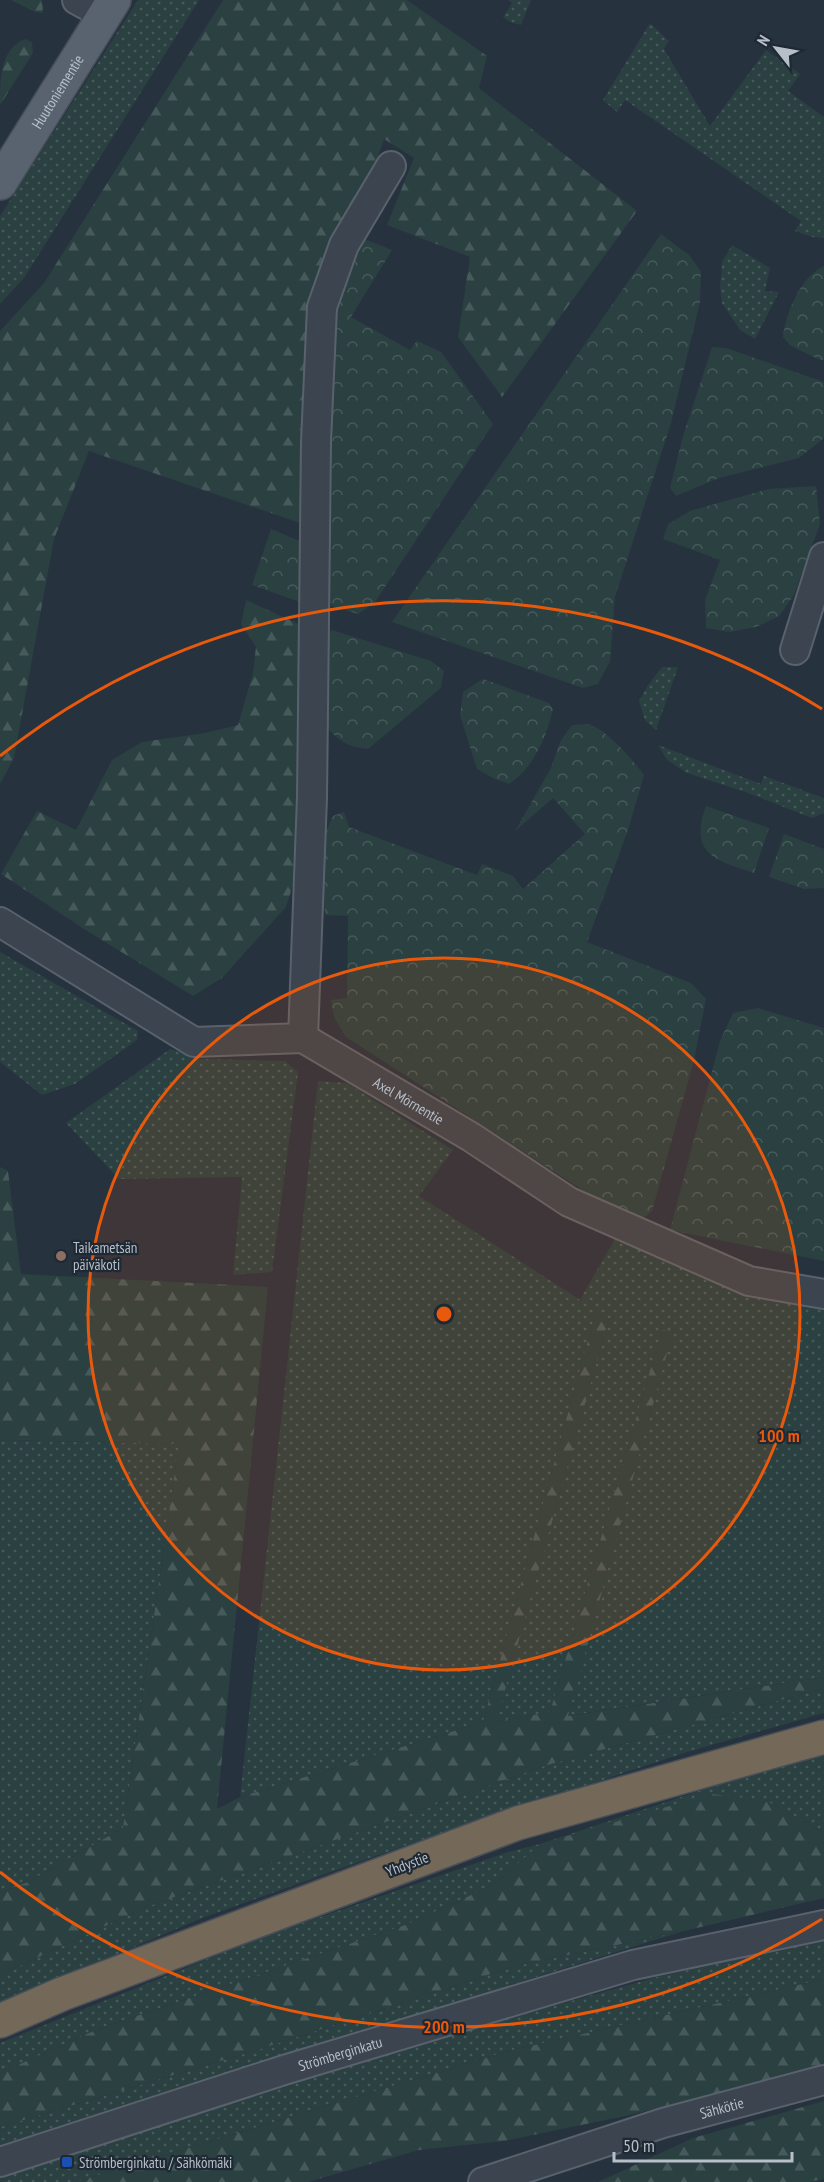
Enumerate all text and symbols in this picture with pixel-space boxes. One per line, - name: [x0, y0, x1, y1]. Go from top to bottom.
- north arrow: [746, 18, 806, 78]
- text: N: [752, 31, 774, 49]
- street label: Huutoniementie: [27, 51, 87, 132]
- street label: Axel Mörnentie: [370, 1072, 448, 1129]
- place label: Taikametsän päiväkoti: [73, 1238, 137, 1274]
- marker: Taikametsän päiväkoti: [54, 1249, 68, 1263]
- centre of rings: [434, 1304, 454, 1324]
- text: 100 m: [758, 1424, 800, 1447]
- street label: Yhdystie: [383, 1847, 431, 1881]
- text: 200 m: [423, 2015, 465, 2038]
- street label: Strömberginkatu: [296, 2032, 384, 2075]
- street label: Sähkötie: [697, 2092, 746, 2122]
- scale bar: [614, 2125, 792, 2163]
- text: 50 m: [623, 2134, 655, 2157]
- place label: Strömberginkatu / Sähkömäki: [79, 2153, 232, 2172]
- marker: Strömberginkatu / Sähkömäki: [60, 2155, 74, 2169]

